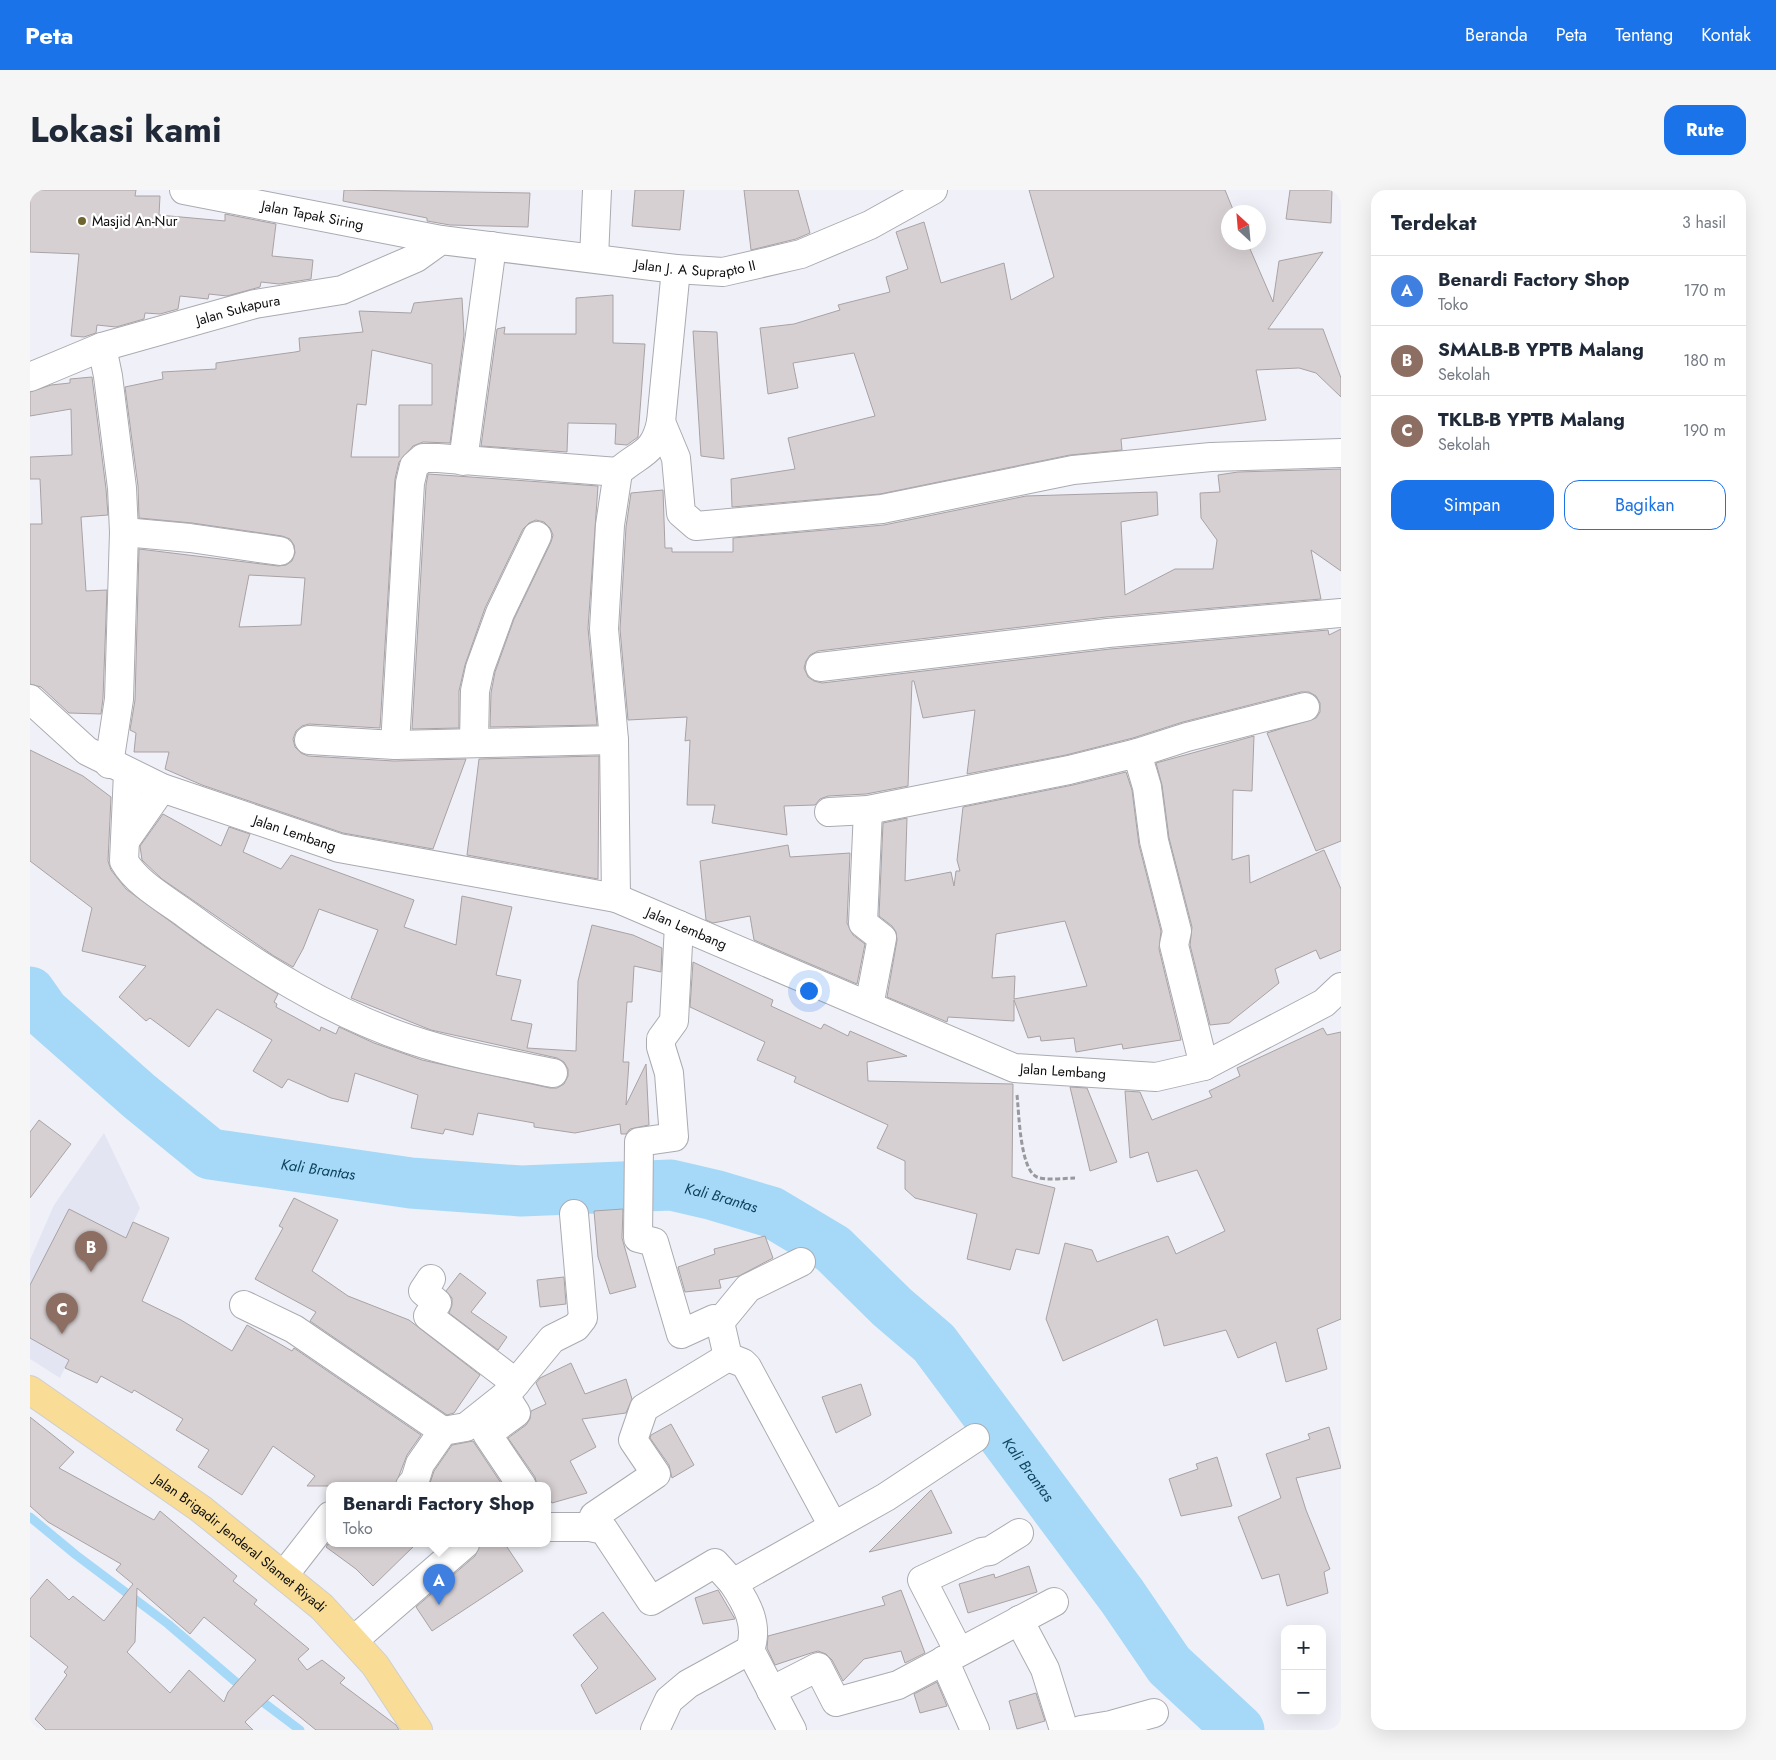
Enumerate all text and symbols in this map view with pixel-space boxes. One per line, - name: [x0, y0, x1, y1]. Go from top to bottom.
- text: Peta: [25, 18, 74, 53]
- text: Beranda: [1465, 22, 1528, 48]
- text: Peta: [1556, 22, 1587, 48]
- text: Tentang: [1615, 22, 1673, 48]
- text: Kontak: [1701, 22, 1751, 48]
- text: Lokasi kami: [30, 105, 222, 155]
- button: Rute: [1664, 105, 1746, 155]
- street label: Jalan Tapak Siring: [258, 195, 365, 235]
- north arrow: [1221, 205, 1266, 250]
- text: Terdekat: [1391, 208, 1476, 238]
- place label: Masjid An-Nur: [92, 211, 178, 231]
- text: 3 hasil: [1682, 211, 1726, 234]
- marker: Masjid An-Nur: [76, 215, 88, 227]
- street label: Jalan J. A Suprapto II: [632, 254, 757, 282]
- text: Benardi Factory Shop: [1438, 266, 1630, 293]
- text: A: [1401, 279, 1413, 302]
- text: 170 m: [1684, 279, 1726, 302]
- street label: Jalan Sukapura: [191, 290, 282, 331]
- text: Toko: [1438, 293, 1468, 316]
- text: SMALB-B YPTB Malang: [1438, 336, 1644, 363]
- text: B: [1402, 349, 1412, 372]
- text: 180 m: [1683, 349, 1726, 372]
- text: Sekolah: [1438, 363, 1490, 386]
- text: TKLB-B YPTB Malang: [1438, 406, 1625, 433]
- text: C: [1401, 419, 1413, 442]
- text: 190 m: [1683, 419, 1726, 442]
- text: Sekolah: [1438, 433, 1490, 456]
- button: Simpan: [1391, 480, 1554, 530]
- button: Bagikan: [1564, 480, 1726, 530]
- street label: Jalan Lembang: [249, 809, 339, 856]
- street label: Jalan Lembang: [641, 901, 730, 954]
- your location: [796, 978, 822, 1004]
- street label: Jalan Lembang: [1017, 1058, 1107, 1084]
- water label: Kali Brantas: [279, 1153, 357, 1186]
- water label: Kali Brantas: [682, 1177, 760, 1218]
- pin: B: [75, 1231, 107, 1272]
- pin: C: [46, 1293, 78, 1334]
- water label: Kali Brantas: [997, 1433, 1059, 1506]
- street label: Jalan Brigadir Jenderal Slamet Riyadi: [148, 1468, 332, 1616]
- popup: [326, 1482, 551, 1547]
- text: Benardi Factory Shop: [343, 1490, 534, 1517]
- text: Toko: [343, 1517, 373, 1540]
- pin: A: [423, 1564, 455, 1605]
- map controls: [1281, 1625, 1326, 1715]
- button: +: [1281, 1625, 1326, 1670]
- button: −: [1281, 1670, 1326, 1715]

